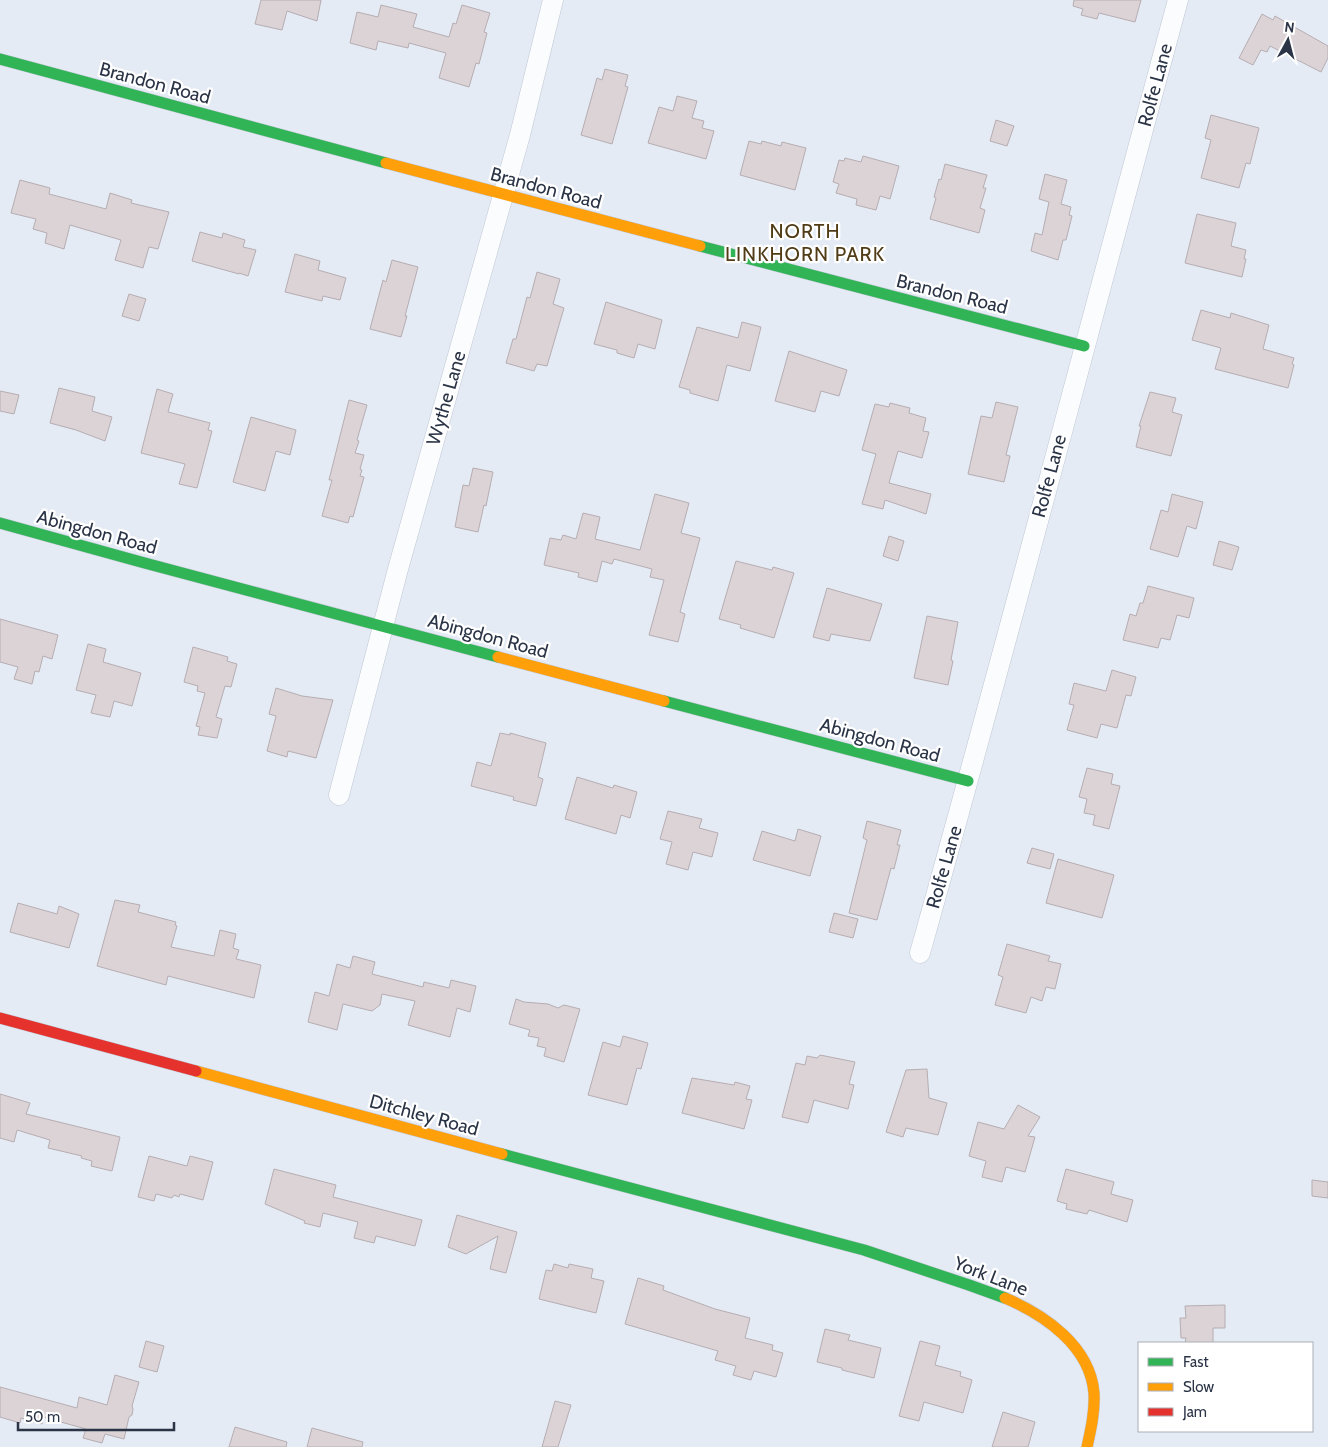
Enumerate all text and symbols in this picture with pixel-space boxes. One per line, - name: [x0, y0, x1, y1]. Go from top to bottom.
- north arrow: [1263, 15, 1313, 65]
- text: N: [1284, 18, 1296, 37]
- street label: Rolfe Lane: [1133, 41, 1177, 129]
- street label: Brandon Road: [97, 57, 213, 109]
- street label: Brandon Road: [488, 162, 604, 214]
- district label: NORTH LINKHORN PARK: [725, 219, 885, 266]
- street label: Brandon Road: [894, 269, 1010, 319]
- street label: Wythe Lane: [422, 348, 471, 448]
- street label: Rolfe Lane: [1027, 432, 1071, 520]
- street label: Abingdon Road: [34, 505, 160, 559]
- street label: Abingdon Road: [425, 609, 551, 663]
- street label: Abingdon Road: [817, 713, 943, 767]
- street label: Rolfe Lane: [921, 823, 967, 911]
- street label: Ditchley Road: [367, 1089, 481, 1141]
- street label: York Lane: [950, 1251, 1031, 1301]
- legend: [1138, 1342, 1313, 1432]
- text: Fast: [1183, 1353, 1208, 1371]
- text: Slow: [1183, 1378, 1214, 1396]
- scale bar: [18, 1400, 174, 1432]
- text: Jam: [1182, 1403, 1207, 1421]
- text: 50 m: [25, 1408, 60, 1426]

